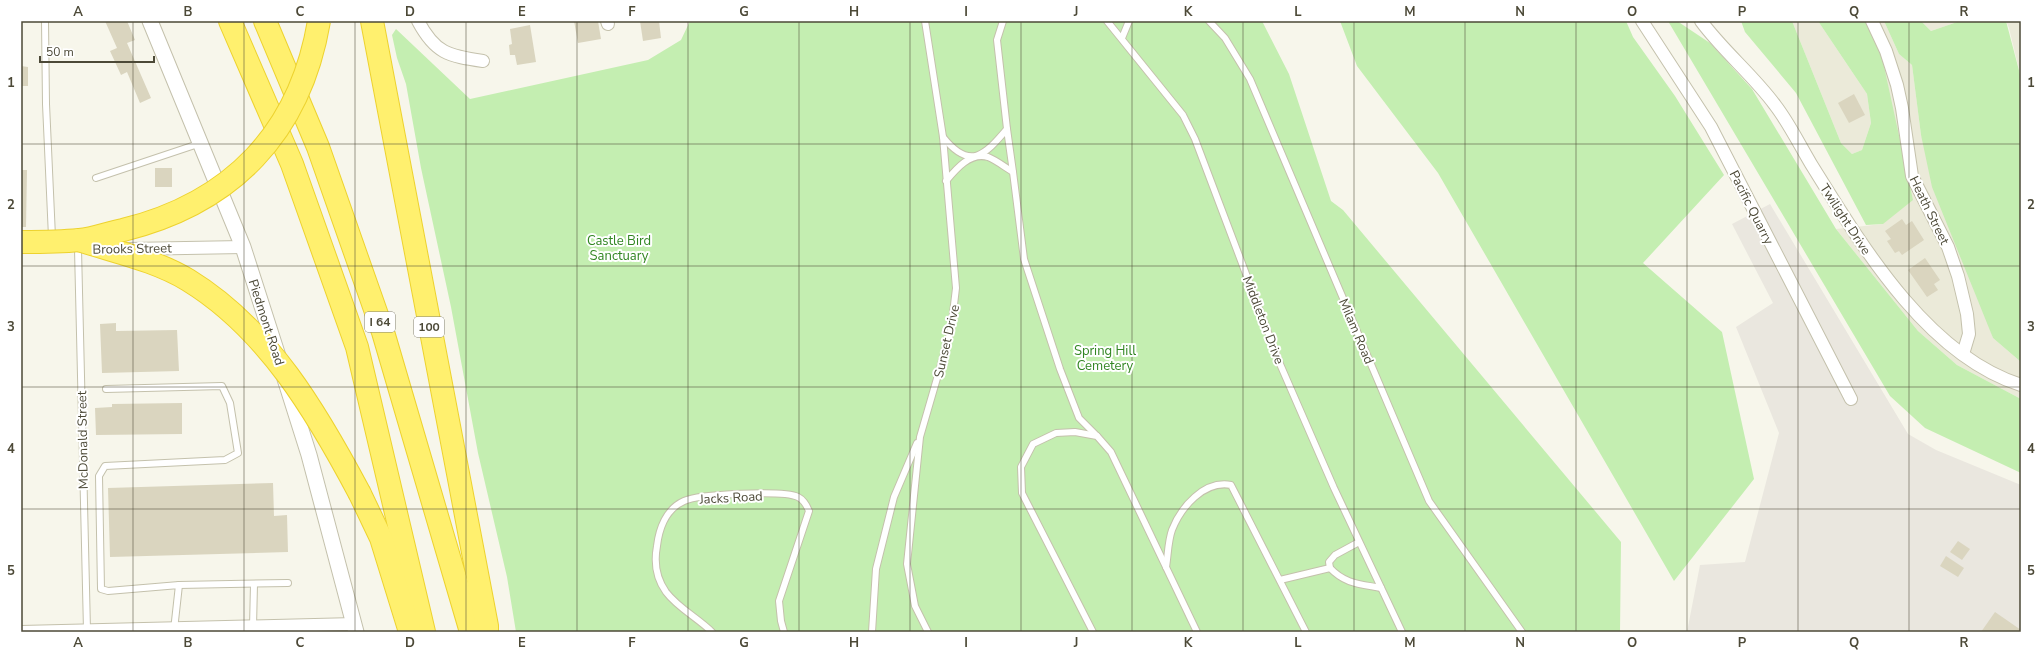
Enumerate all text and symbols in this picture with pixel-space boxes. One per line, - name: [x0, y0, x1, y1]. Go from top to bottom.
- text: A: [73, 3, 83, 21]
- text: B: [184, 3, 193, 21]
- text: C: [296, 3, 305, 21]
- text: D: [405, 3, 415, 21]
- text: E: [518, 3, 526, 21]
- text: F: [628, 3, 636, 21]
- text: G: [739, 3, 749, 21]
- text: H: [849, 3, 859, 21]
- text: I: [964, 3, 968, 21]
- text: J: [1073, 3, 1078, 21]
- text: K: [1184, 3, 1193, 21]
- text: L: [1294, 3, 1302, 21]
- text: M: [1404, 3, 1416, 21]
- text: N: [1515, 3, 1525, 21]
- text: O: [1627, 3, 1637, 21]
- text: P: [1738, 3, 1747, 21]
- text: Q: [1849, 3, 1859, 21]
- text: R: [1960, 3, 1969, 21]
- scale bar: [40, 38, 154, 64]
- text: 50 m: [46, 44, 74, 60]
- text: 1: [7, 74, 15, 92]
- text: 1: [2027, 74, 2035, 92]
- street label: Pacific Quarry: [1725, 167, 1778, 248]
- street label: Heath Street: [1905, 173, 1954, 248]
- street label: Twilight Drive: [1815, 180, 1875, 259]
- text: 2: [7, 196, 15, 214]
- text: 2: [2027, 196, 2035, 214]
- park label: Castle Bird Sanctuary: [587, 232, 651, 265]
- street label: Brooks Street: [92, 239, 172, 259]
- street label: Middleton Drive: [1238, 274, 1288, 367]
- street label: Piedmont Road: [244, 277, 288, 368]
- street label: Milam Road: [1334, 296, 1378, 367]
- street label: Sunset Drive: [930, 303, 964, 380]
- road number: I 64: [365, 312, 395, 332]
- road number: 100: [414, 317, 444, 337]
- text: 3: [7, 318, 15, 336]
- text: 3: [2027, 318, 2035, 336]
- park label: Spring Hill Cemetery: [1074, 342, 1136, 375]
- street label: McDonald Street: [73, 390, 93, 489]
- text: 4: [7, 440, 15, 458]
- text: 4: [2027, 440, 2035, 458]
- street label: Jacks Road: [698, 487, 763, 509]
- text: 5: [7, 562, 15, 580]
- text: 5: [2027, 562, 2035, 580]
- text: A: [73, 634, 83, 652]
- text: B: [184, 634, 193, 652]
- text: C: [296, 634, 305, 652]
- text: D: [405, 634, 415, 652]
- text: E: [518, 634, 526, 652]
- text: F: [628, 634, 636, 652]
- text: G: [739, 634, 749, 652]
- text: H: [849, 634, 859, 652]
- text: I: [964, 634, 968, 652]
- text: J: [1073, 634, 1078, 652]
- text: K: [1184, 634, 1193, 652]
- text: L: [1294, 634, 1302, 652]
- text: M: [1404, 634, 1416, 652]
- text: N: [1515, 634, 1525, 652]
- text: O: [1627, 634, 1637, 652]
- text: P: [1738, 634, 1747, 652]
- text: Q: [1849, 634, 1859, 652]
- text: R: [1960, 634, 1969, 652]

